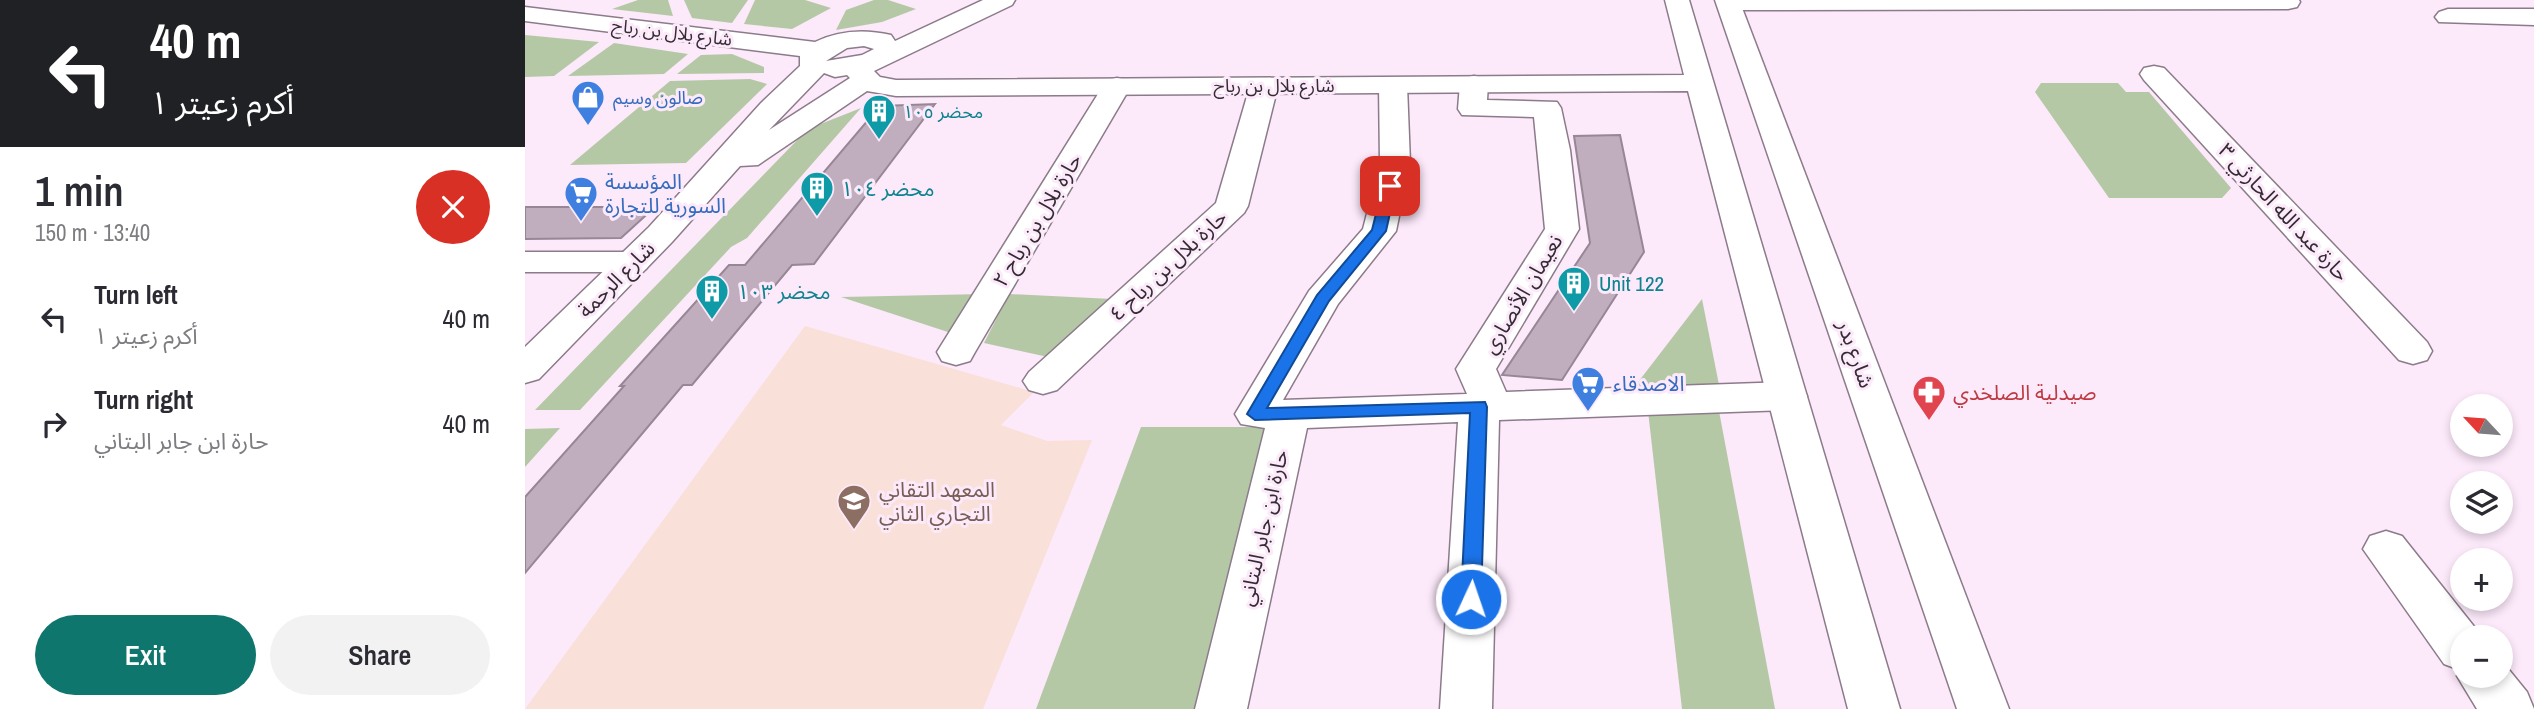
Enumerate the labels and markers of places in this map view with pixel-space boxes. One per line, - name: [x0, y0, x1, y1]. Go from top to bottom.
- shop icon: صالون وسيم: [569, 78, 607, 127]
- place label: صالون وسيم: [613, 85, 703, 111]
- building icon: محضر ١٠٥: [860, 92, 898, 141]
- place label: محضر ١٠٥: [903, 99, 983, 124]
- pin: [1360, 156, 1420, 216]
- place label: المؤسسة السورية للتجارة: [605, 167, 726, 220]
- building icon: محضر ١٠٤: [798, 169, 836, 218]
- supermarket icon: المؤسسة السورية للتجارة: [562, 174, 600, 223]
- place label: محضر ١٠٤: [841, 174, 934, 203]
- building icon: Unit 122: [1555, 264, 1593, 313]
- place label: Unit 122: [1599, 269, 1664, 298]
- building icon: محضر ١٠٣: [693, 272, 731, 321]
- place label: محضر ١٠٣: [737, 277, 830, 306]
- supermarket icon: الاصدقاء: [1569, 364, 1607, 413]
- place label: الاصدقاء: [1613, 369, 1684, 398]
- pharmacy icon: صيدلية الصلخدي: [1910, 373, 1948, 422]
- place label: صيدلية الصلخدي: [1953, 378, 2096, 408]
- place label: المعهد التقاني التجاري الثاني: [879, 475, 995, 529]
- school or university icon: المعهد التقاني التجاري الثاني: [835, 482, 873, 531]

